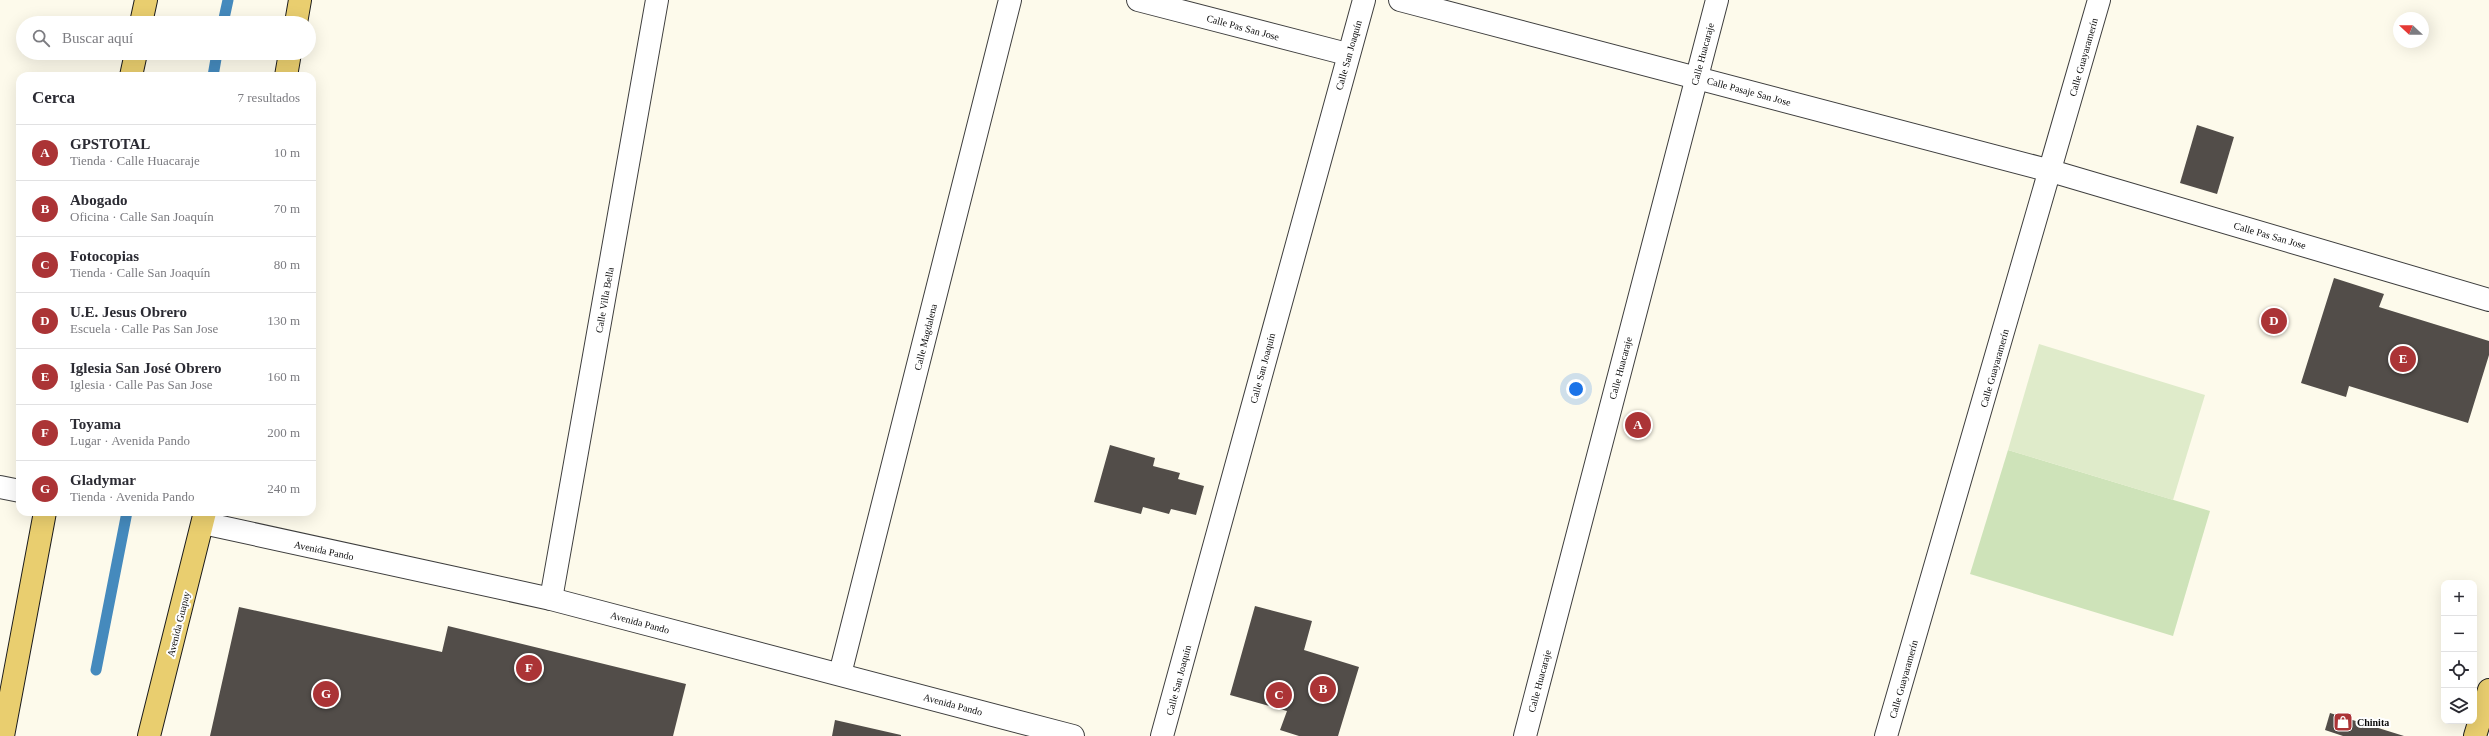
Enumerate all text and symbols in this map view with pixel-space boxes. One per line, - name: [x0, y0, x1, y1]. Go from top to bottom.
- north arrow: [2393, 12, 2429, 48]
- street label: Calle Pas San Jose: [1205, 13, 1281, 43]
- search box: [16, 16, 316, 60]
- street label: Calle Guayaramerín: [2067, 17, 2100, 97]
- street label: Calle San Joaquín: [1333, 19, 1364, 91]
- street label: Calle Huacaraje: [1689, 21, 1716, 87]
- icon: search: [30, 27, 52, 49]
- text: Buscar aquí: [62, 30, 133, 46]
- street label: Calle Pasaje San Jose: [1706, 75, 1793, 108]
- text: Cerca: [32, 88, 75, 107]
- text: 7 resultados: [238, 90, 300, 105]
- text: GPSTOTAL: [70, 136, 150, 152]
- text: A: [40, 145, 50, 160]
- text: 10 m: [274, 145, 300, 160]
- text: Tienda · Calle Huacaraje: [70, 153, 200, 168]
- text: Abogado: [70, 192, 128, 208]
- text: B: [41, 201, 49, 216]
- text: 70 m: [274, 201, 300, 216]
- text: Oficina · Calle San Joaquín: [70, 209, 214, 224]
- street label: Calle Pas San Jose: [2232, 220, 2308, 251]
- text: Fotocopias: [70, 248, 139, 264]
- text: C: [40, 257, 50, 272]
- text: 80 m: [274, 257, 300, 272]
- text: Tienda · Calle San Joaquín: [70, 265, 210, 280]
- street label: Calle Villa Bella: [593, 266, 616, 334]
- street label: Calle Magdalena: [912, 302, 939, 371]
- text: U.E. Jesus Obrero: [70, 304, 187, 320]
- pin: D: [2261, 306, 2287, 336]
- text: D: [40, 313, 50, 328]
- text: 130 m: [267, 313, 300, 328]
- text: Escuela · Calle Pas San Jose: [70, 321, 218, 336]
- street label: Calle Guayaramerín: [1978, 328, 2011, 408]
- street label: Calle San Joaquín: [1248, 332, 1277, 404]
- street label: Calle Huacaraje: [1607, 335, 1634, 401]
- pin: E: [2390, 344, 2416, 374]
- text: Iglesia San José Obrero: [70, 360, 222, 376]
- text: E: [41, 369, 49, 384]
- text: 160 m: [267, 369, 300, 384]
- text: Iglesia · Calle Pas San Jose: [70, 377, 213, 392]
- your location: [1566, 379, 1586, 399]
- pin: A: [1625, 410, 1651, 440]
- text: Toyama: [70, 416, 121, 432]
- text: F: [41, 425, 49, 440]
- text: 200 m: [267, 425, 300, 440]
- text: Lugar · Avenida Pando: [70, 433, 190, 448]
- text: Gladymar: [70, 472, 136, 488]
- text: G: [40, 481, 50, 496]
- text: 240 m: [267, 481, 300, 496]
- text: Tienda · Avenida Pando: [70, 489, 195, 504]
- street label: Avenida Pando: [293, 539, 355, 562]
- map controls: [2441, 580, 2477, 724]
- button: +: [2441, 580, 2477, 616]
- street label: Avenida Guapay: [165, 590, 192, 658]
- street label: Avenida Pando: [609, 609, 671, 636]
- button: −: [2441, 616, 2477, 652]
- street label: Calle Guayaramerín: [1887, 639, 1920, 719]
- street label: Calle San Joaquín: [1164, 644, 1193, 716]
- street label: Calle Huacaraje: [1526, 648, 1553, 714]
- button: locate: [2441, 652, 2477, 688]
- pin: F: [516, 653, 542, 683]
- pin: B: [1310, 674, 1336, 704]
- pin: G: [313, 679, 339, 709]
- pin: C: [1266, 680, 1292, 710]
- button: layers: [2441, 688, 2477, 724]
- street label: Avenida Pando: [922, 691, 984, 718]
- shop icon: Chinita: [2332, 711, 2354, 733]
- place label: Chinita: [2357, 717, 2389, 728]

